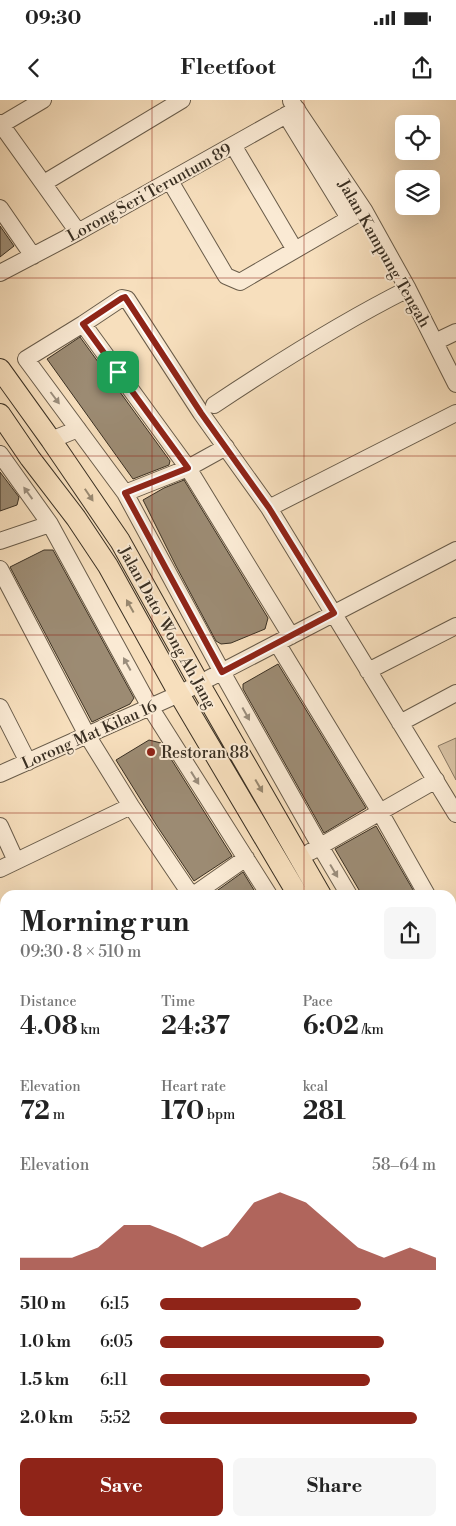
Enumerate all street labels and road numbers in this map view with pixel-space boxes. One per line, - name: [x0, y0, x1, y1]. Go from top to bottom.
- street label: Lorong Seri Teruntum 89: [64, 139, 235, 246]
- street label: Jalan Kampung Tengah: [333, 175, 435, 332]
- street label: Jalan Dato' Wong Ah Jang: [114, 542, 220, 713]
- street label: Lorong Mat Kilau 16: [19, 696, 160, 774]

